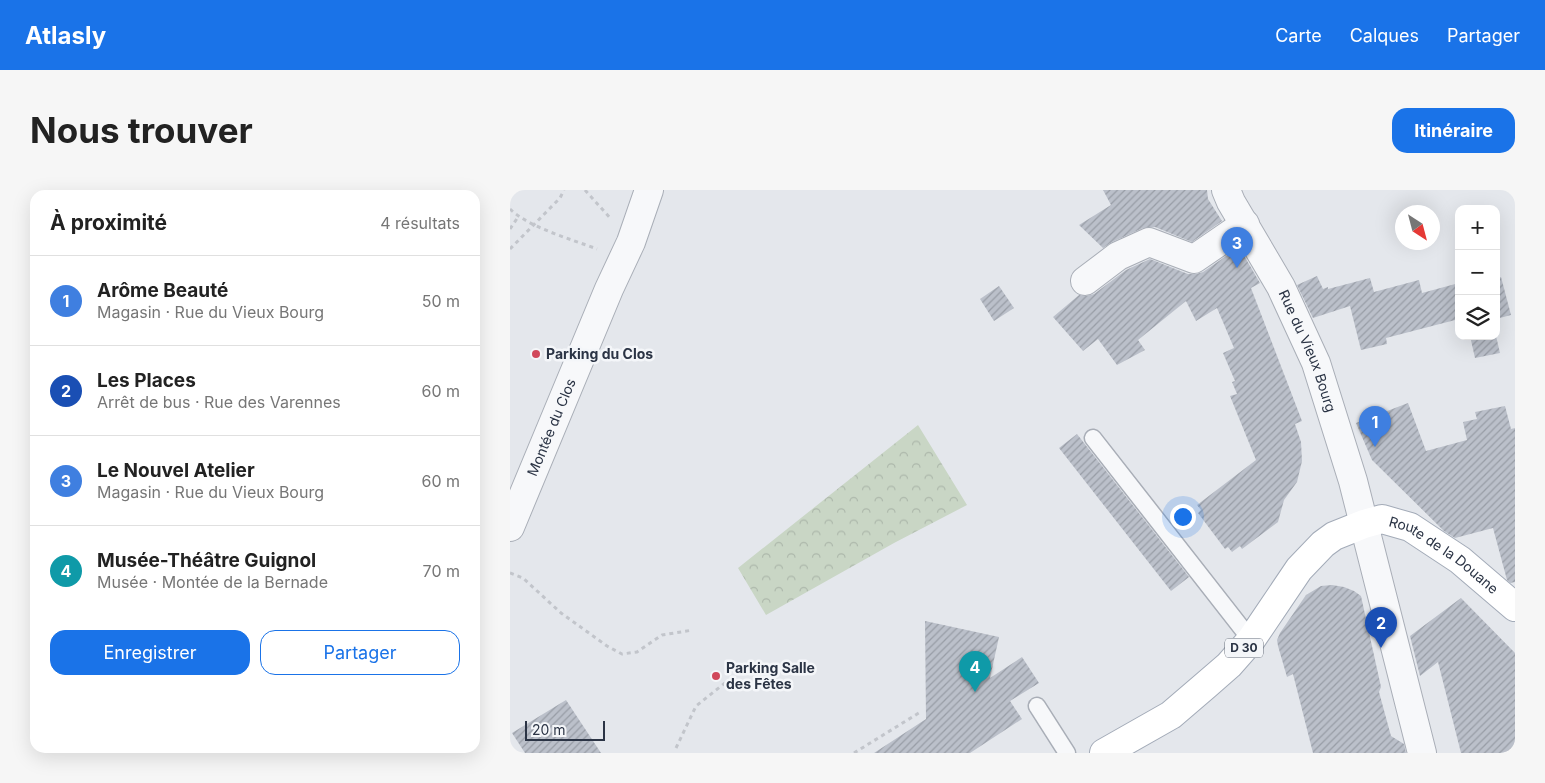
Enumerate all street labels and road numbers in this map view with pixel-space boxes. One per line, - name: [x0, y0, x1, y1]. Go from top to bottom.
- street label: Rue du Vieux Bourg: [1275, 287, 1340, 414]
- street label: Montée du Clos: [523, 376, 579, 479]
- street label: Route de la Douane: [1387, 512, 1502, 597]
- road number: D 30: [1225, 638, 1263, 658]

